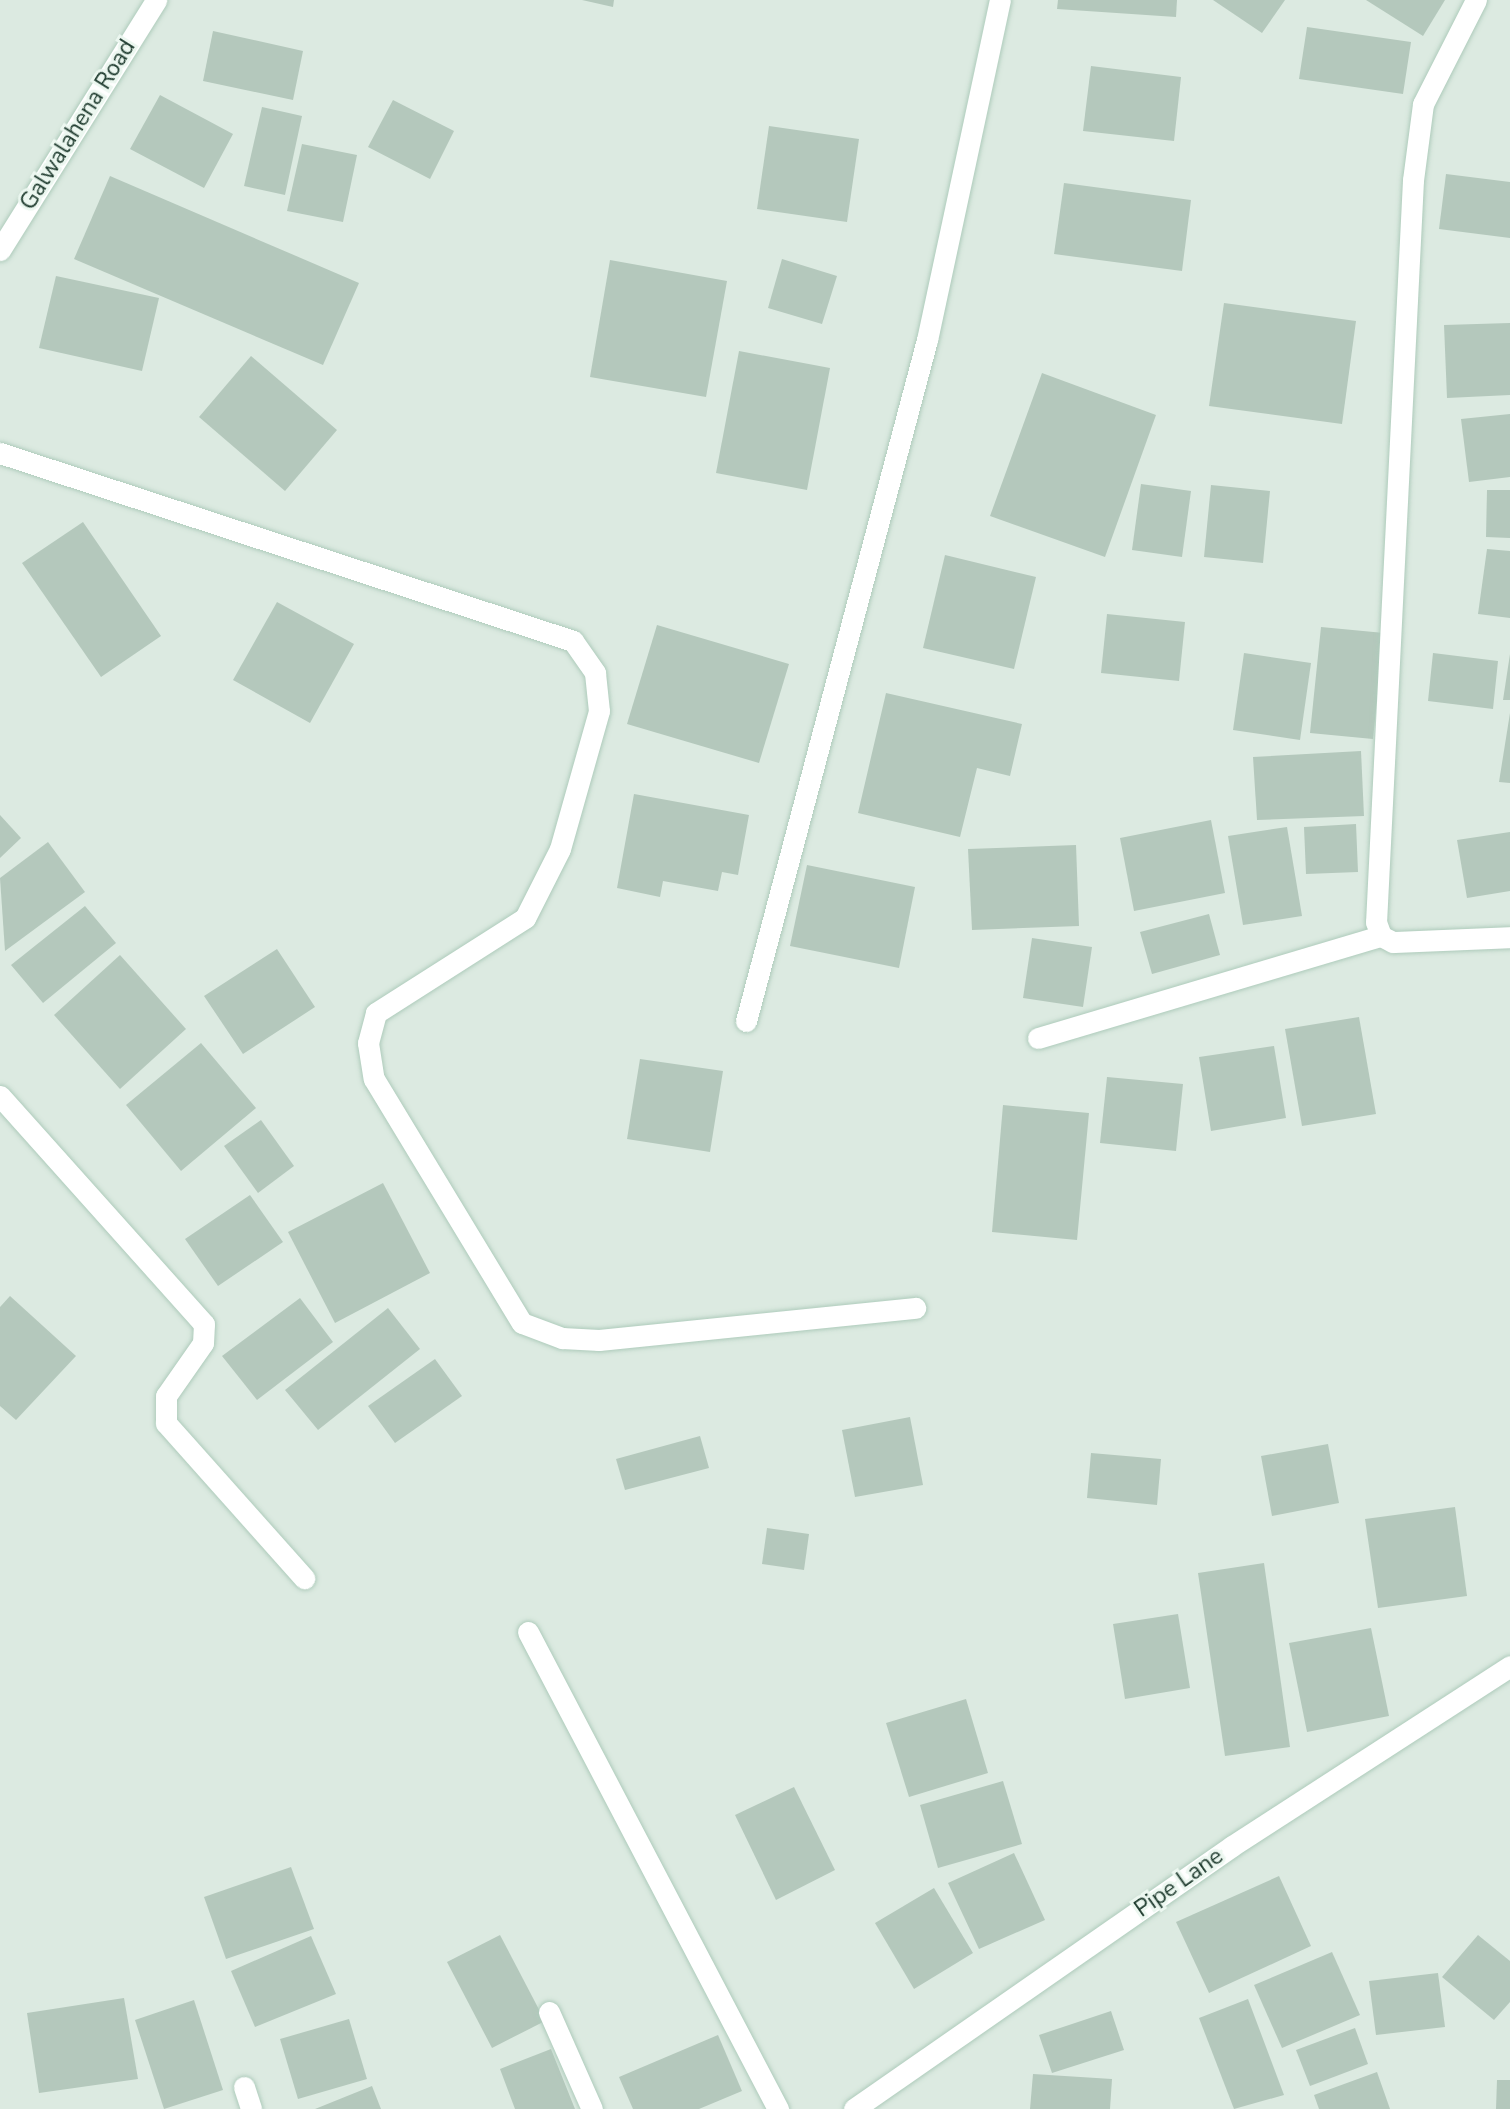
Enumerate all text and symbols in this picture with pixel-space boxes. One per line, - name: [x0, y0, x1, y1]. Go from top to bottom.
- street label: Galwalahena Road: [14, 35, 142, 215]
- street label: Pipe Lane: [1130, 1843, 1228, 1923]

